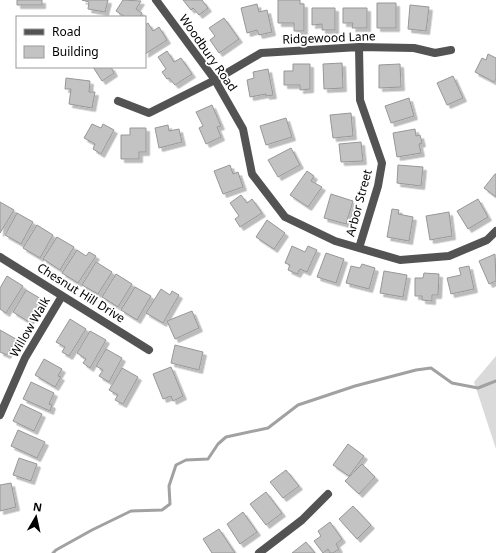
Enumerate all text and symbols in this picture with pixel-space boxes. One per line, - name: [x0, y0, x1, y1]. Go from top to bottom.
- street label: Woodbury Road: [175, 11, 241, 95]
- legend: [16, 16, 146, 68]
- text: Road: [52, 23, 81, 40]
- street label: Ridgewood Lane: [282, 27, 376, 48]
- text: Building: [52, 43, 99, 60]
- street label: Arbor Street: [341, 167, 376, 238]
- street label: Chesnut Hill Drive: [34, 259, 129, 327]
- street label: Willow Walk: [5, 293, 54, 360]
- north arrow: [16, 497, 56, 537]
- text: N: [32, 499, 43, 515]

